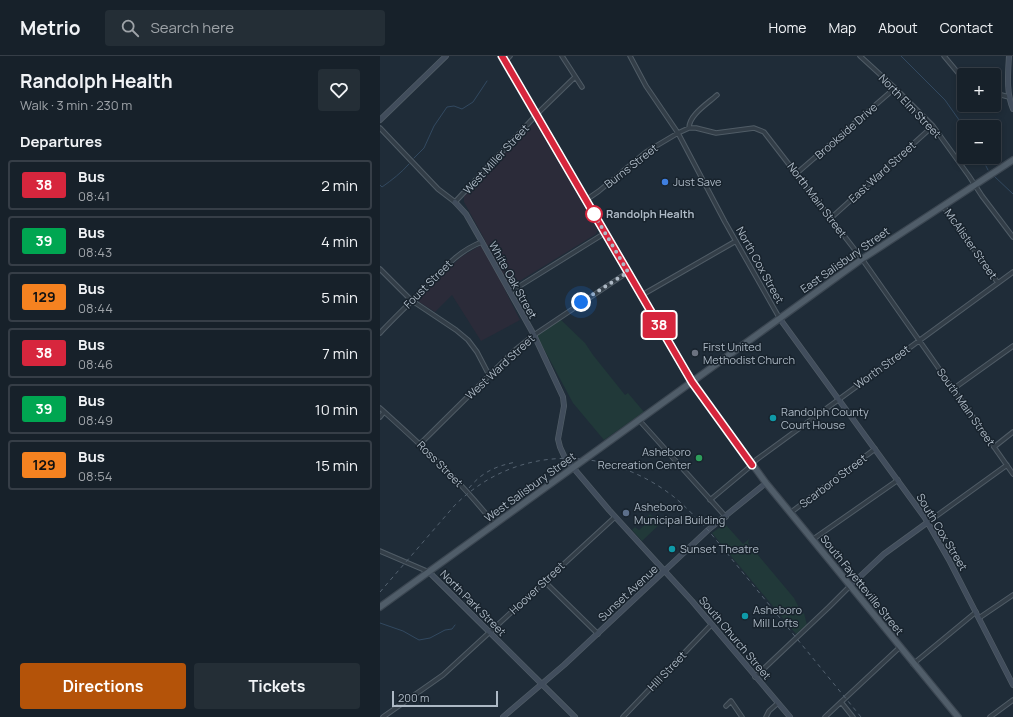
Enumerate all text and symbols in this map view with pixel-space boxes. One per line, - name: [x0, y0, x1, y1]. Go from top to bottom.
- search box: [105, 10, 385, 46]
- text: Metrio: [20, 15, 81, 41]
- icon: search: [119, 17, 141, 39]
- text: Search here: [151, 17, 234, 38]
- text: Home: [769, 18, 806, 37]
- text: Map: [828, 18, 856, 37]
- text: About: [878, 18, 918, 37]
- text: Contact: [940, 18, 993, 37]
- text: Randolph Health: [20, 68, 173, 94]
- map controls: [957, 68, 1001, 164]
- button: +: [957, 68, 1001, 112]
- button: heart: [318, 69, 360, 111]
- street label: North Elm Street: [876, 70, 945, 141]
- text: Walk · 3 min · 230 m: [20, 96, 132, 114]
- street label: Brookside Drive: [811, 99, 881, 162]
- button: −: [957, 120, 1001, 164]
- street label: West Miller Street: [459, 121, 532, 197]
- text: Departures: [20, 131, 102, 152]
- street label: East Ward Street: [845, 137, 918, 206]
- street label: Burns Street: [601, 140, 661, 191]
- street label: North Main Street: [784, 159, 851, 240]
- text: Bus: [78, 166, 105, 187]
- place label: Just Save: [673, 174, 722, 189]
- text: 38: [36, 175, 52, 194]
- text: 2 min: [321, 175, 358, 196]
- marker: Just Save: [660, 177, 670, 187]
- text: 08:41: [78, 187, 110, 205]
- marker: Randolph Health: [585, 205, 603, 223]
- place label: Randolph Health: [606, 206, 695, 221]
- street label: McAlister Street: [942, 206, 1001, 282]
- text: Bus: [78, 222, 105, 243]
- street label: East Salisbury Street: [797, 223, 892, 296]
- street label: North Cox Street: [733, 224, 788, 306]
- text: 39: [36, 231, 52, 250]
- text: 4 min: [321, 231, 358, 252]
- street label: White Oak Street: [486, 238, 541, 321]
- text: 08:43: [78, 243, 112, 261]
- street label: Foust Street: [400, 256, 455, 311]
- text: Bus: [78, 278, 105, 299]
- text: 129: [32, 287, 56, 306]
- text: 5 min: [321, 287, 358, 308]
- your location: [571, 292, 591, 312]
- text: 08:44: [78, 299, 113, 317]
- line badge: 38: [641, 312, 677, 338]
- text: 38: [651, 315, 667, 334]
- street label: West Ward Street: [462, 331, 537, 403]
- text: Bus: [78, 334, 105, 355]
- place label: First United Methodist Church: [703, 339, 795, 367]
- street label: Worth Street: [851, 341, 913, 392]
- text: 38: [36, 343, 52, 362]
- text: 7 min: [322, 343, 358, 364]
- marker: First United Methodist Church: [690, 348, 700, 358]
- text: 08:46: [78, 355, 113, 373]
- street label: South Main Street: [934, 365, 999, 449]
- text: Bus: [78, 390, 105, 411]
- text: 39: [36, 399, 52, 418]
- text: 10 min: [315, 399, 358, 420]
- place label: Randolph County Court House: [781, 404, 869, 432]
- text: 08:49: [78, 411, 113, 429]
- marker: Randolph County Court House: [768, 413, 778, 423]
- street label: Ross Street: [414, 437, 467, 490]
- place label: Asheboro Recreation Center: [598, 444, 691, 472]
- text: Bus: [78, 446, 105, 467]
- street label: West Salisbury Street: [481, 448, 578, 525]
- street label: Scarboro Street: [796, 450, 869, 511]
- marker: Asheboro Recreation Center: [694, 453, 704, 463]
- text: 129: [32, 455, 56, 474]
- text: 15 min: [315, 455, 358, 476]
- text: 08:54: [78, 467, 113, 485]
- street label: South Cox Street: [913, 490, 971, 573]
- place label: Asheboro Municipal Building: [634, 499, 725, 527]
- marker: Asheboro Municipal Building: [621, 508, 631, 518]
- street label: South Fayetteville Street: [817, 532, 907, 638]
- place label: Sunset Theatre: [680, 541, 759, 556]
- marker: Sunset Theatre: [667, 544, 677, 554]
- street label: Hoover Street: [506, 558, 568, 617]
- street label: Sunset Avenue: [595, 561, 661, 624]
- street label: North Park Street: [437, 566, 510, 639]
- street label: South Church Street: [696, 593, 775, 683]
- place label: Asheboro Mill Lofts: [753, 602, 803, 630]
- marker: Asheboro Mill Lofts: [740, 611, 750, 621]
- street label: Hill Street: [644, 648, 689, 694]
- button: Directions: [20, 663, 186, 709]
- button: Tickets: [194, 663, 360, 709]
- scale bar: [392, 689, 498, 708]
- text: 200 m: [398, 690, 429, 705]

